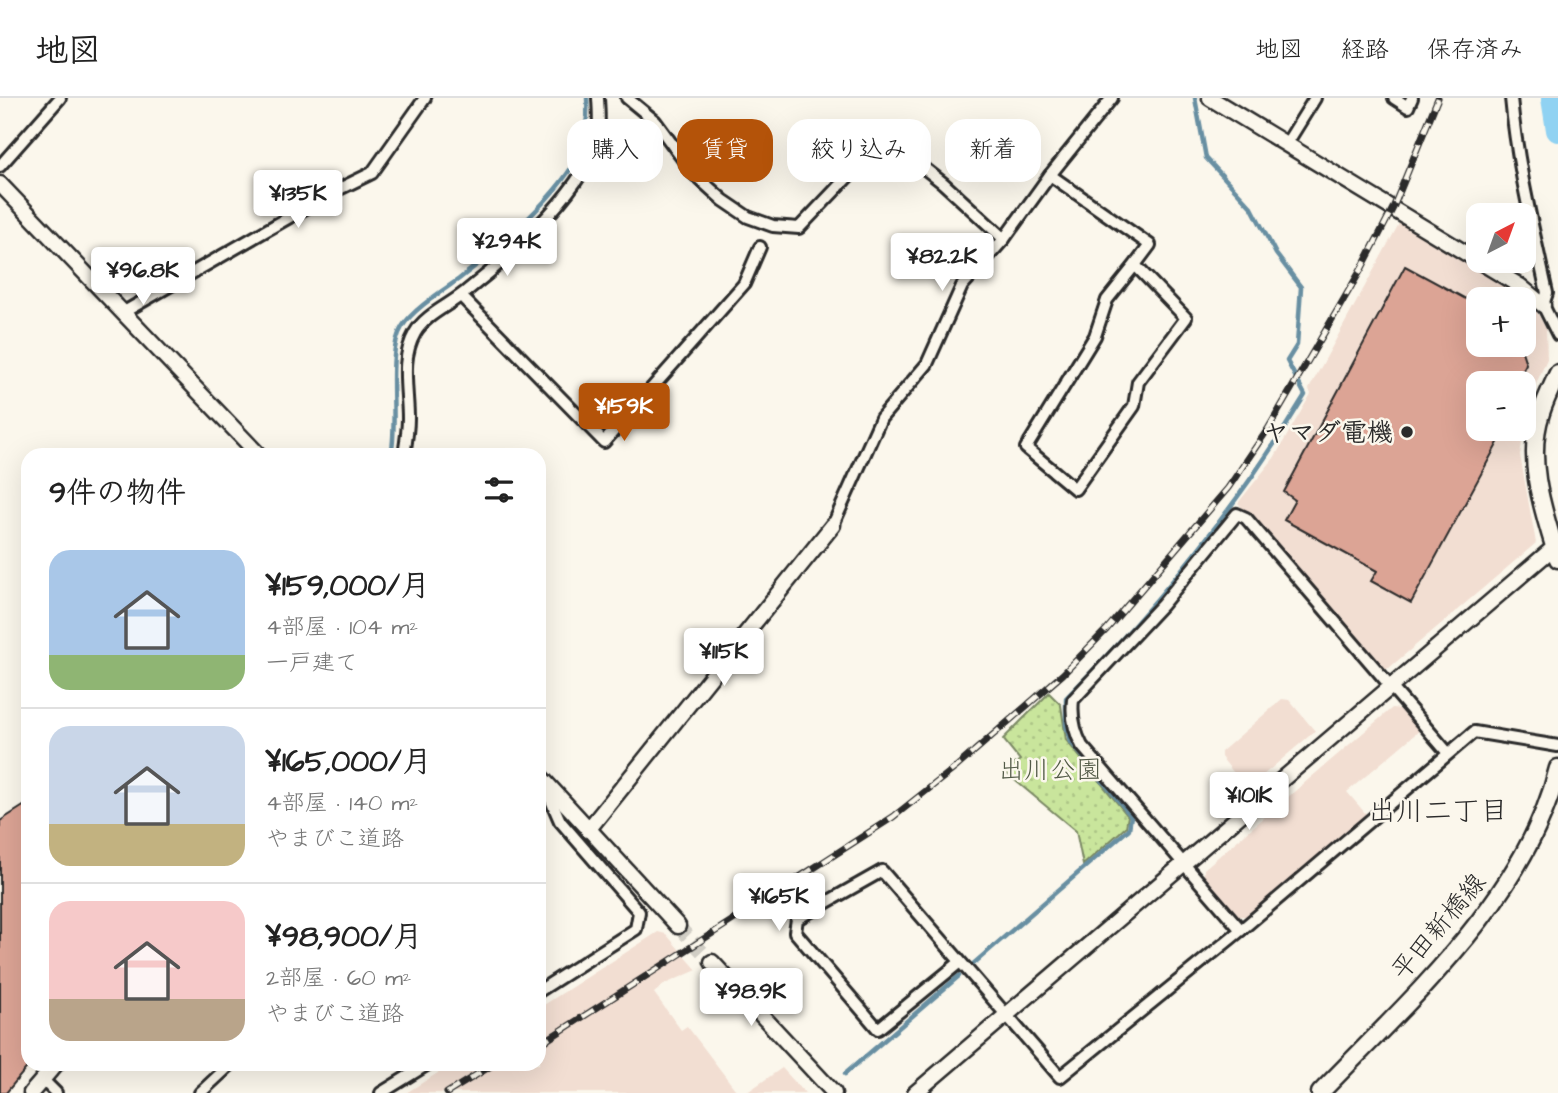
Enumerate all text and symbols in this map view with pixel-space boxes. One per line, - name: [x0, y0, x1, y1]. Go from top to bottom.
- text: 地図: [35, 28, 101, 74]
- text: 地図: [1255, 33, 1303, 67]
- text: 経路: [1341, 33, 1389, 67]
- text: 保存済み: [1427, 33, 1523, 67]
- chip: 購入: [567, 119, 663, 182]
- chip: 賃貸: [677, 119, 773, 182]
- chip: 絞り込み: [787, 119, 931, 182]
- chip: 新着: [945, 119, 1041, 182]
- pin: ¥135K: [249, 170, 347, 230]
- text: ¥135K: [269, 177, 327, 209]
- north arrow: [1466, 203, 1536, 273]
- map controls: [1466, 203, 1536, 441]
- pin: ¥294K: [458, 218, 556, 278]
- text: ¥294K: [473, 225, 541, 257]
- pin: ¥82.2K: [885, 234, 999, 293]
- text: ¥82.2K: [907, 240, 977, 272]
- pin: ¥96.8K: [86, 248, 200, 307]
- text: ¥96.8K: [107, 254, 179, 286]
- button: +: [1466, 287, 1536, 357]
- button: −: [1466, 371, 1536, 441]
- pin: ¥159K: [575, 384, 673, 443]
- text: ¥159K: [595, 390, 653, 422]
- place label: ヤマダ電機: [1263, 415, 1393, 451]
- marker: ヤマダ電機: [1399, 424, 1415, 440]
- icon: filters: [480, 471, 518, 509]
- text: 9件の物件: [49, 472, 186, 514]
- text: ¥159,000/月: [266, 565, 430, 607]
- icon: home: [105, 578, 189, 662]
- text: 4部屋 · 104 m²: [266, 611, 418, 643]
- pin: ¥115K: [675, 628, 773, 688]
- text: ¥115K: [700, 635, 748, 667]
- text: 一戸建て: [266, 647, 358, 679]
- text: ¥165,000/月: [266, 741, 432, 783]
- park label: 出川公園: [998, 752, 1102, 788]
- icon: home: [105, 754, 189, 838]
- pin: ¥101K: [1200, 772, 1298, 832]
- text: ¥101K: [1226, 779, 1272, 811]
- text: 4部屋 · 140 m²: [266, 787, 418, 819]
- district label: 出川二丁目: [1368, 792, 1508, 831]
- text: やまびこ道路: [266, 823, 404, 855]
- street label: 平田新橋線: [1383, 865, 1494, 988]
- pin: ¥165K: [730, 874, 828, 933]
- text: ¥165K: [749, 880, 809, 912]
- text: ¥98,900/月: [266, 916, 422, 958]
- icon: home: [105, 929, 189, 1013]
- text: 2部屋 · 60 m²: [266, 962, 411, 994]
- pin: ¥98.9K: [694, 968, 808, 1028]
- text: ¥98.9K: [716, 975, 786, 1007]
- text: やまびこ道路: [266, 998, 404, 1030]

